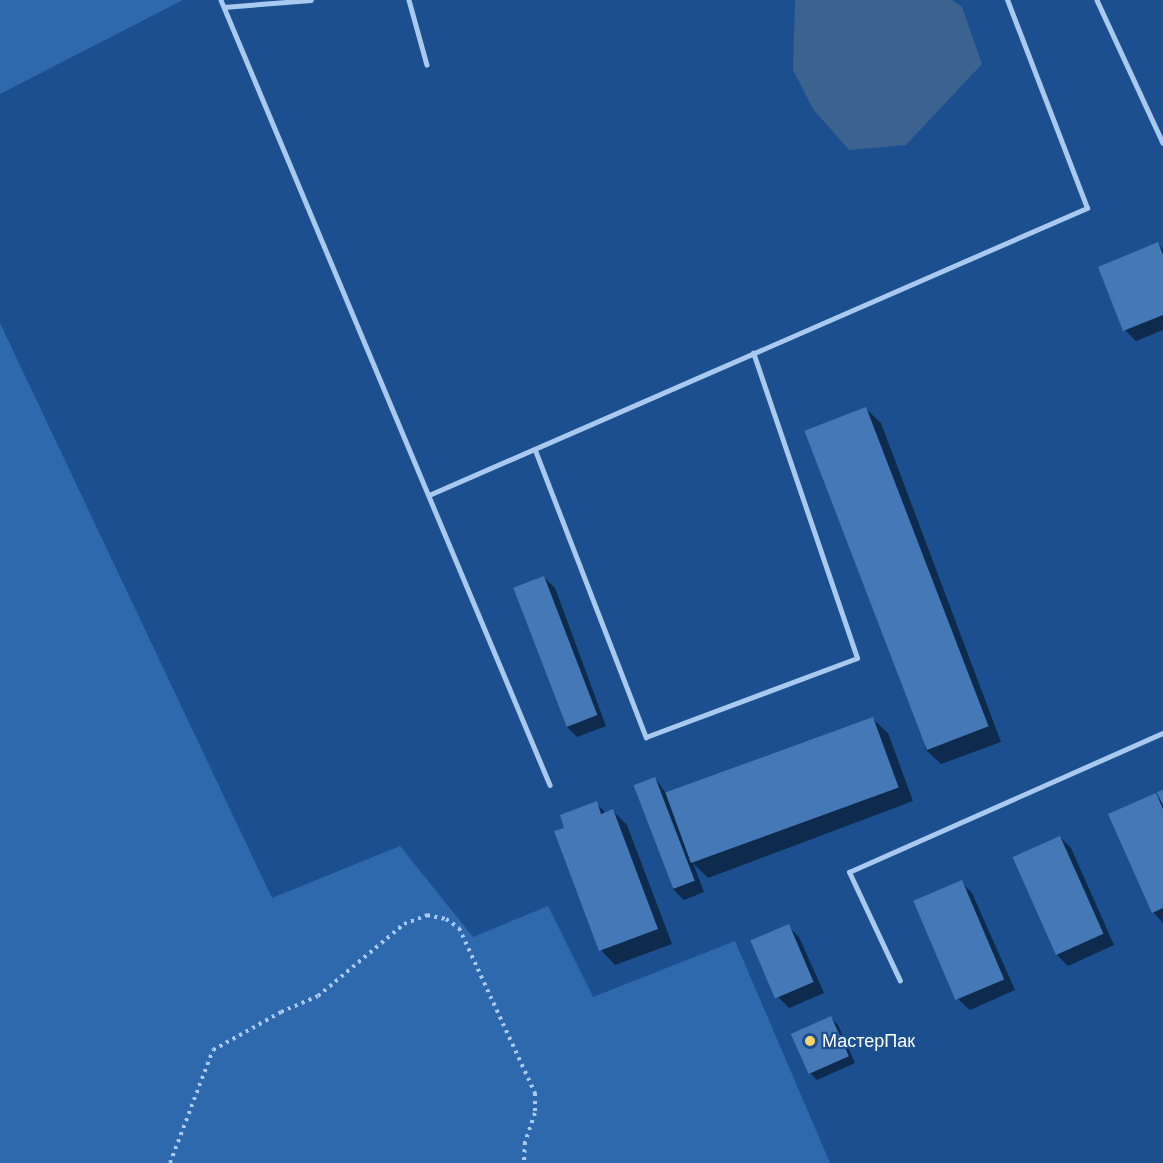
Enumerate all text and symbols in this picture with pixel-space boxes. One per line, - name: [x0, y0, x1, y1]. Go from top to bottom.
- place label: МастерПак: [822, 1030, 915, 1052]
- marker: МастерПак: [803, 1034, 817, 1048]

